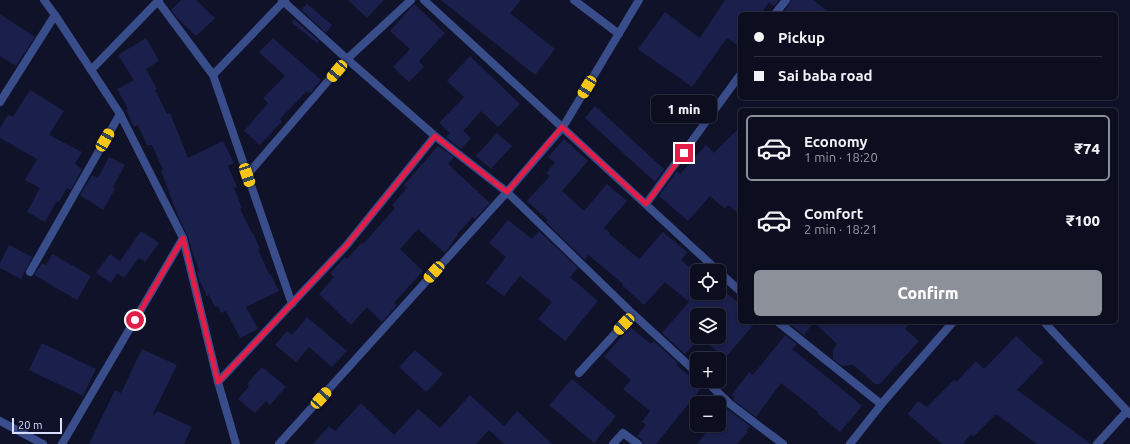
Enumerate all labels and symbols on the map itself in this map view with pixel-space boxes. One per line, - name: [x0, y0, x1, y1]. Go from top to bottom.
- car: [325, 58, 349, 84]
- car: [576, 74, 598, 100]
- callout: 1 min: [651, 95, 717, 123]
- car: [94, 127, 116, 153]
- route end: [675, 144, 693, 162]
- car: [237, 162, 257, 188]
- car: [422, 259, 446, 285]
- route start: [126, 311, 144, 329]
- car: [611, 311, 637, 337]
- car: [309, 385, 333, 411]
- scale bar: [12, 416, 62, 435]

